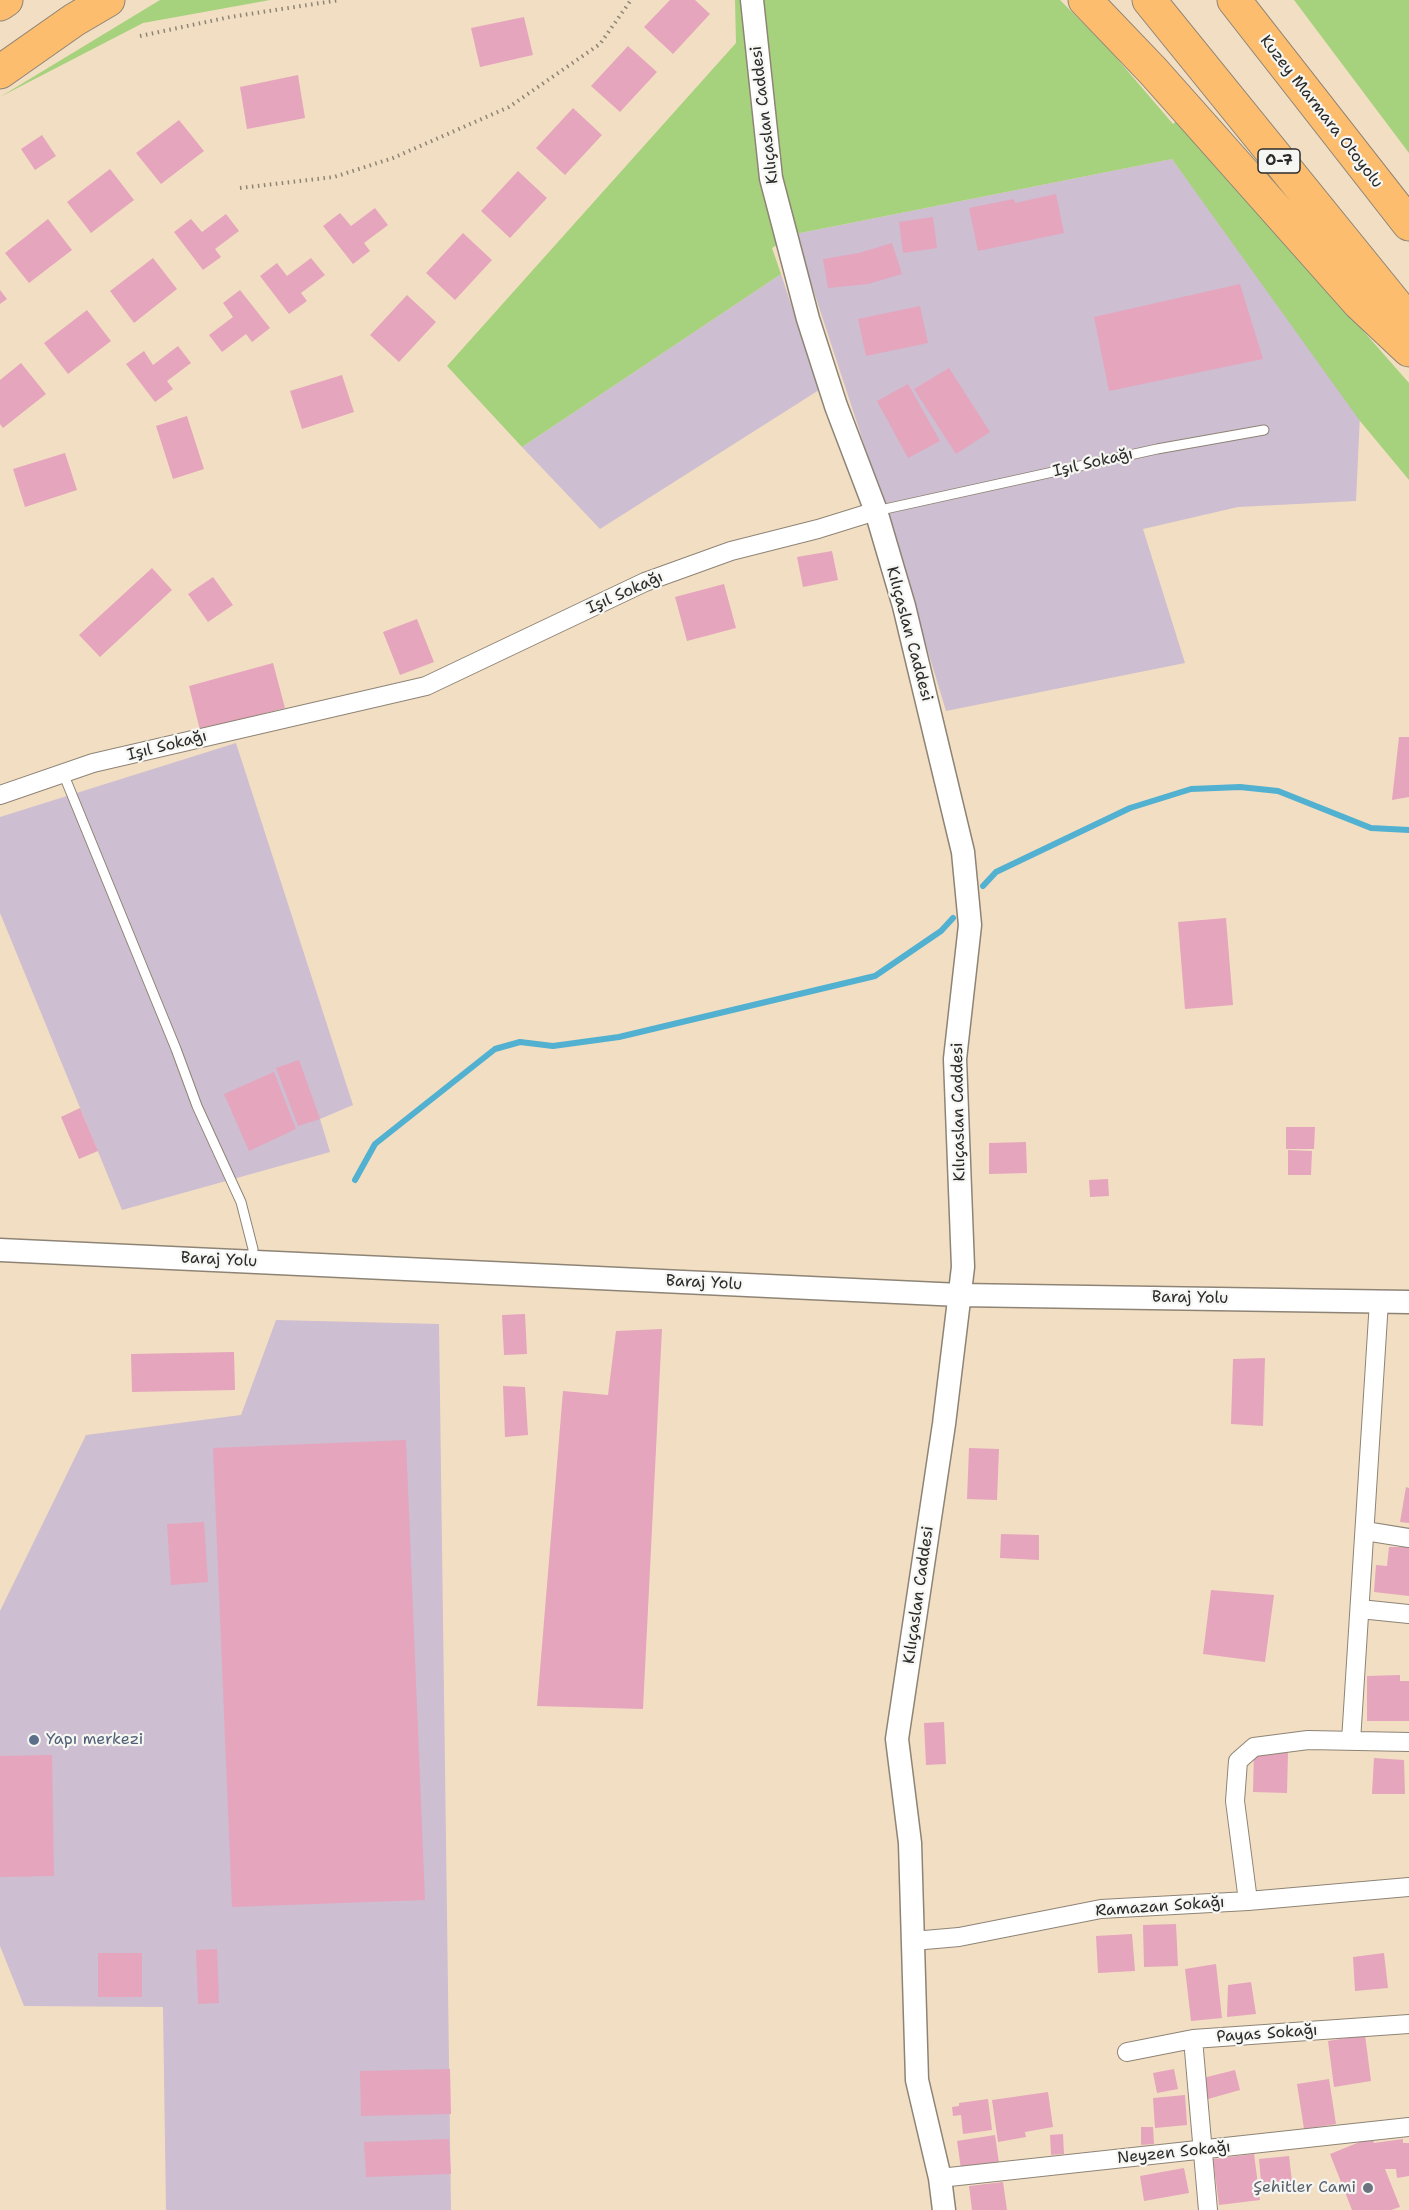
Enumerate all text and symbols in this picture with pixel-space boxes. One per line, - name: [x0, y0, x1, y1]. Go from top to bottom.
- street label: Kuzey Marmara Otoyolu: [1255, 32, 1387, 192]
- street label: Kılıçaslan Caddesi: [747, 45, 783, 185]
- road number: O-7: [1258, 149, 1300, 173]
- street label: Işıl Sokağı: [1051, 444, 1135, 482]
- street label: Kılıçaslan Caddesi: [882, 564, 936, 704]
- street label: Işıl Sokağı: [584, 568, 666, 618]
- street label: Işıl Sokağı: [125, 727, 209, 765]
- street label: Kılıçaslan Caddesi: [948, 1042, 970, 1182]
- street label: Baraj Yolu: [180, 1248, 258, 1272]
- street label: Baraj Yolu: [665, 1271, 743, 1295]
- street label: Baraj Yolu: [1152, 1288, 1228, 1308]
- street label: Kılıçaslan Caddesi: [900, 1525, 938, 1665]
- place label: Yapı merkezi: [46, 1730, 143, 1750]
- marker: Yapı merkezi: [27, 1733, 41, 1747]
- street label: Ramazan Sokağı: [1095, 1893, 1225, 1921]
- street label: Payas Sokağı: [1216, 2021, 1318, 2047]
- street label: Neyzen Sokağı: [1116, 2137, 1232, 2169]
- place label: Şehitler Cami: [1253, 2178, 1356, 2198]
- marker: Şehitler Cami: [1361, 2181, 1375, 2195]

